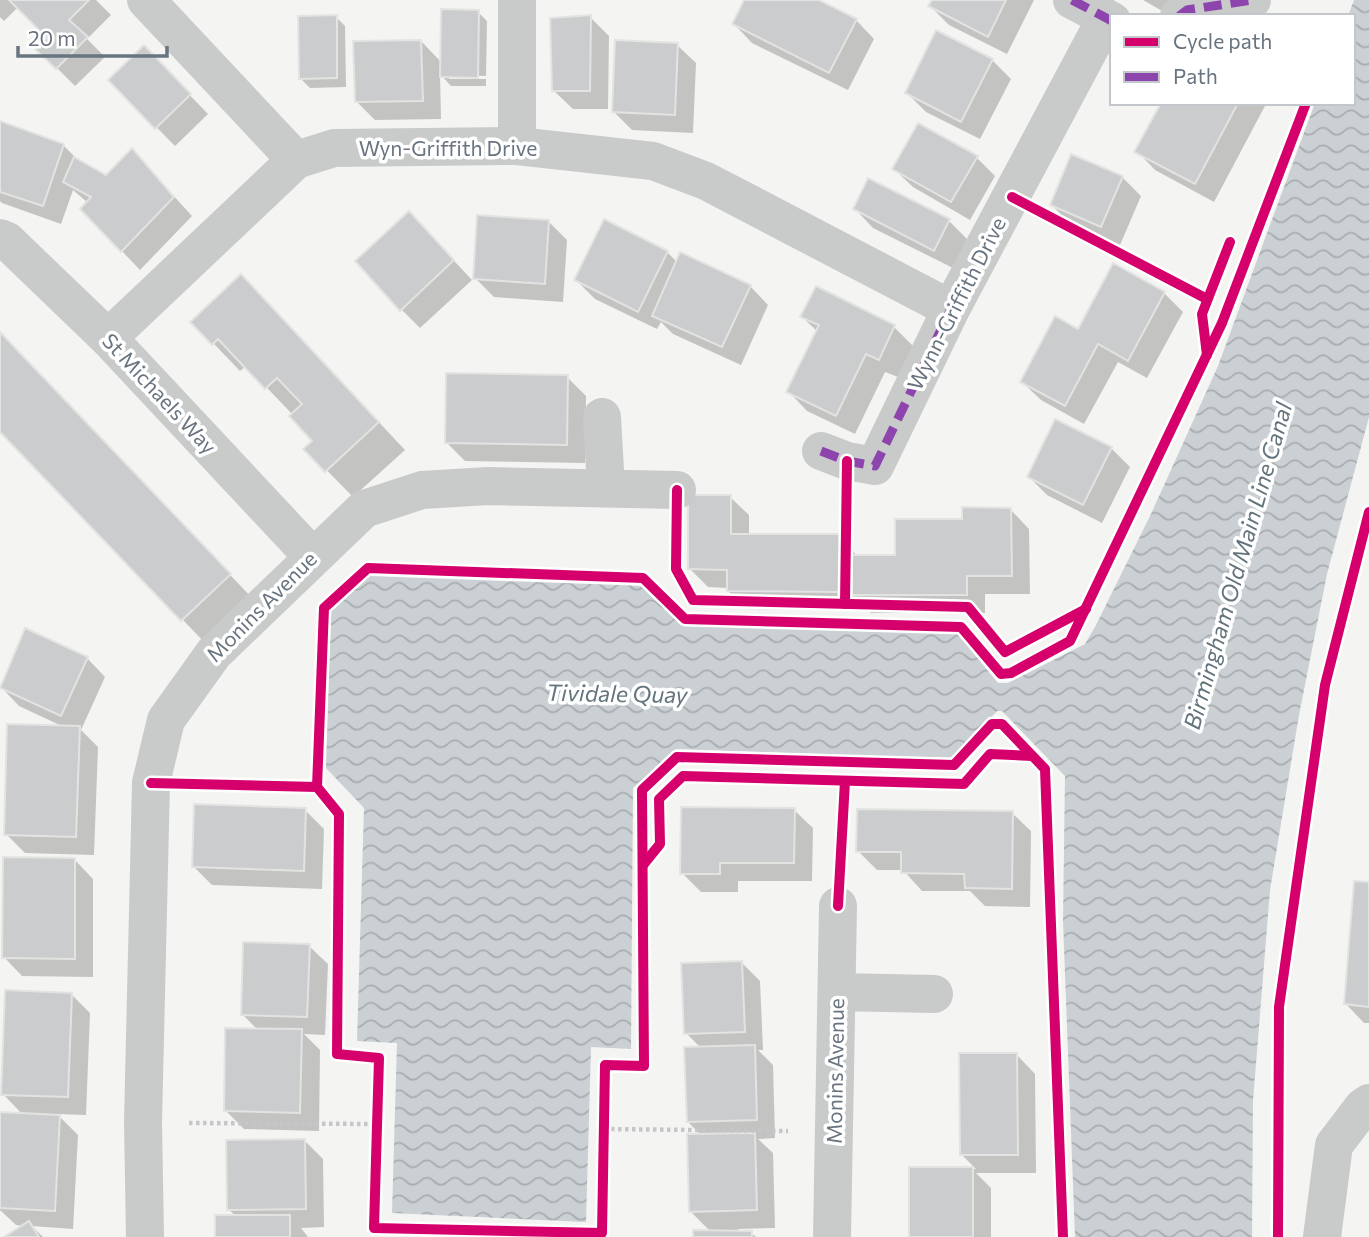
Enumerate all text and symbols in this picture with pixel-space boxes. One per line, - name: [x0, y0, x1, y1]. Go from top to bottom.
- scale bar: [18, 14, 166, 58]
- legend: [1110, 14, 1355, 105]
- text: 20 m: [28, 25, 76, 50]
- text: Cycle path: [1173, 28, 1272, 53]
- text: Path: [1173, 63, 1218, 88]
- street label: Wyn-Griffith Drive: [359, 135, 537, 160]
- street label: Wynn-Griffith Drive: [901, 213, 1010, 394]
- street label: St Michaels Way: [98, 328, 222, 458]
- water label: Birmingham Old Main Line Canal: [1177, 398, 1297, 732]
- street label: Monins Avenue: [201, 546, 321, 666]
- water label: Tividale Quay: [546, 678, 689, 708]
- street label: Monins Avenue: [821, 998, 848, 1144]

